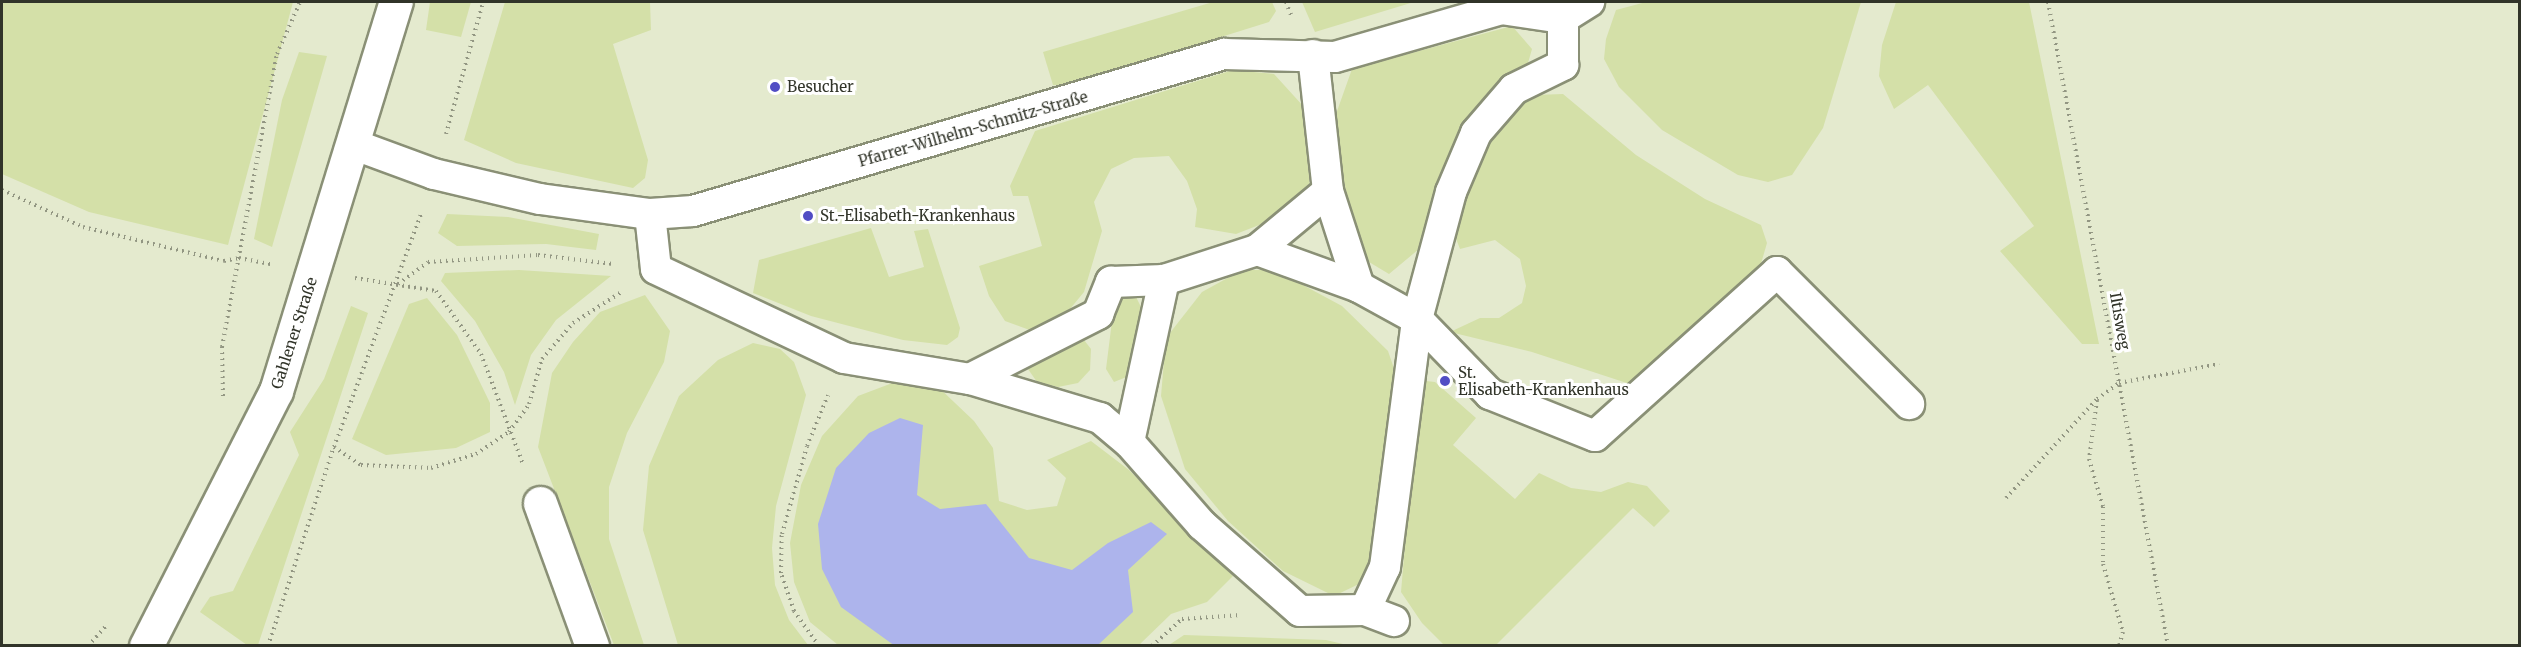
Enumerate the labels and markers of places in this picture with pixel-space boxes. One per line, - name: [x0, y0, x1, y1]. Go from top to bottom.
- place label: Besucher: [787, 78, 854, 96]
- marker: Besucher: [768, 80, 782, 94]
- place label: St.-Elisabeth-Krankenhaus: [820, 207, 1015, 225]
- marker: St.-Elisabeth-Krankenhaus: [801, 209, 815, 223]
- place label: St. Elisabeth-Krankenhaus: [1458, 363, 1629, 398]
- marker: St. Elisabeth-Krankenhaus: [1436, 372, 1454, 390]

